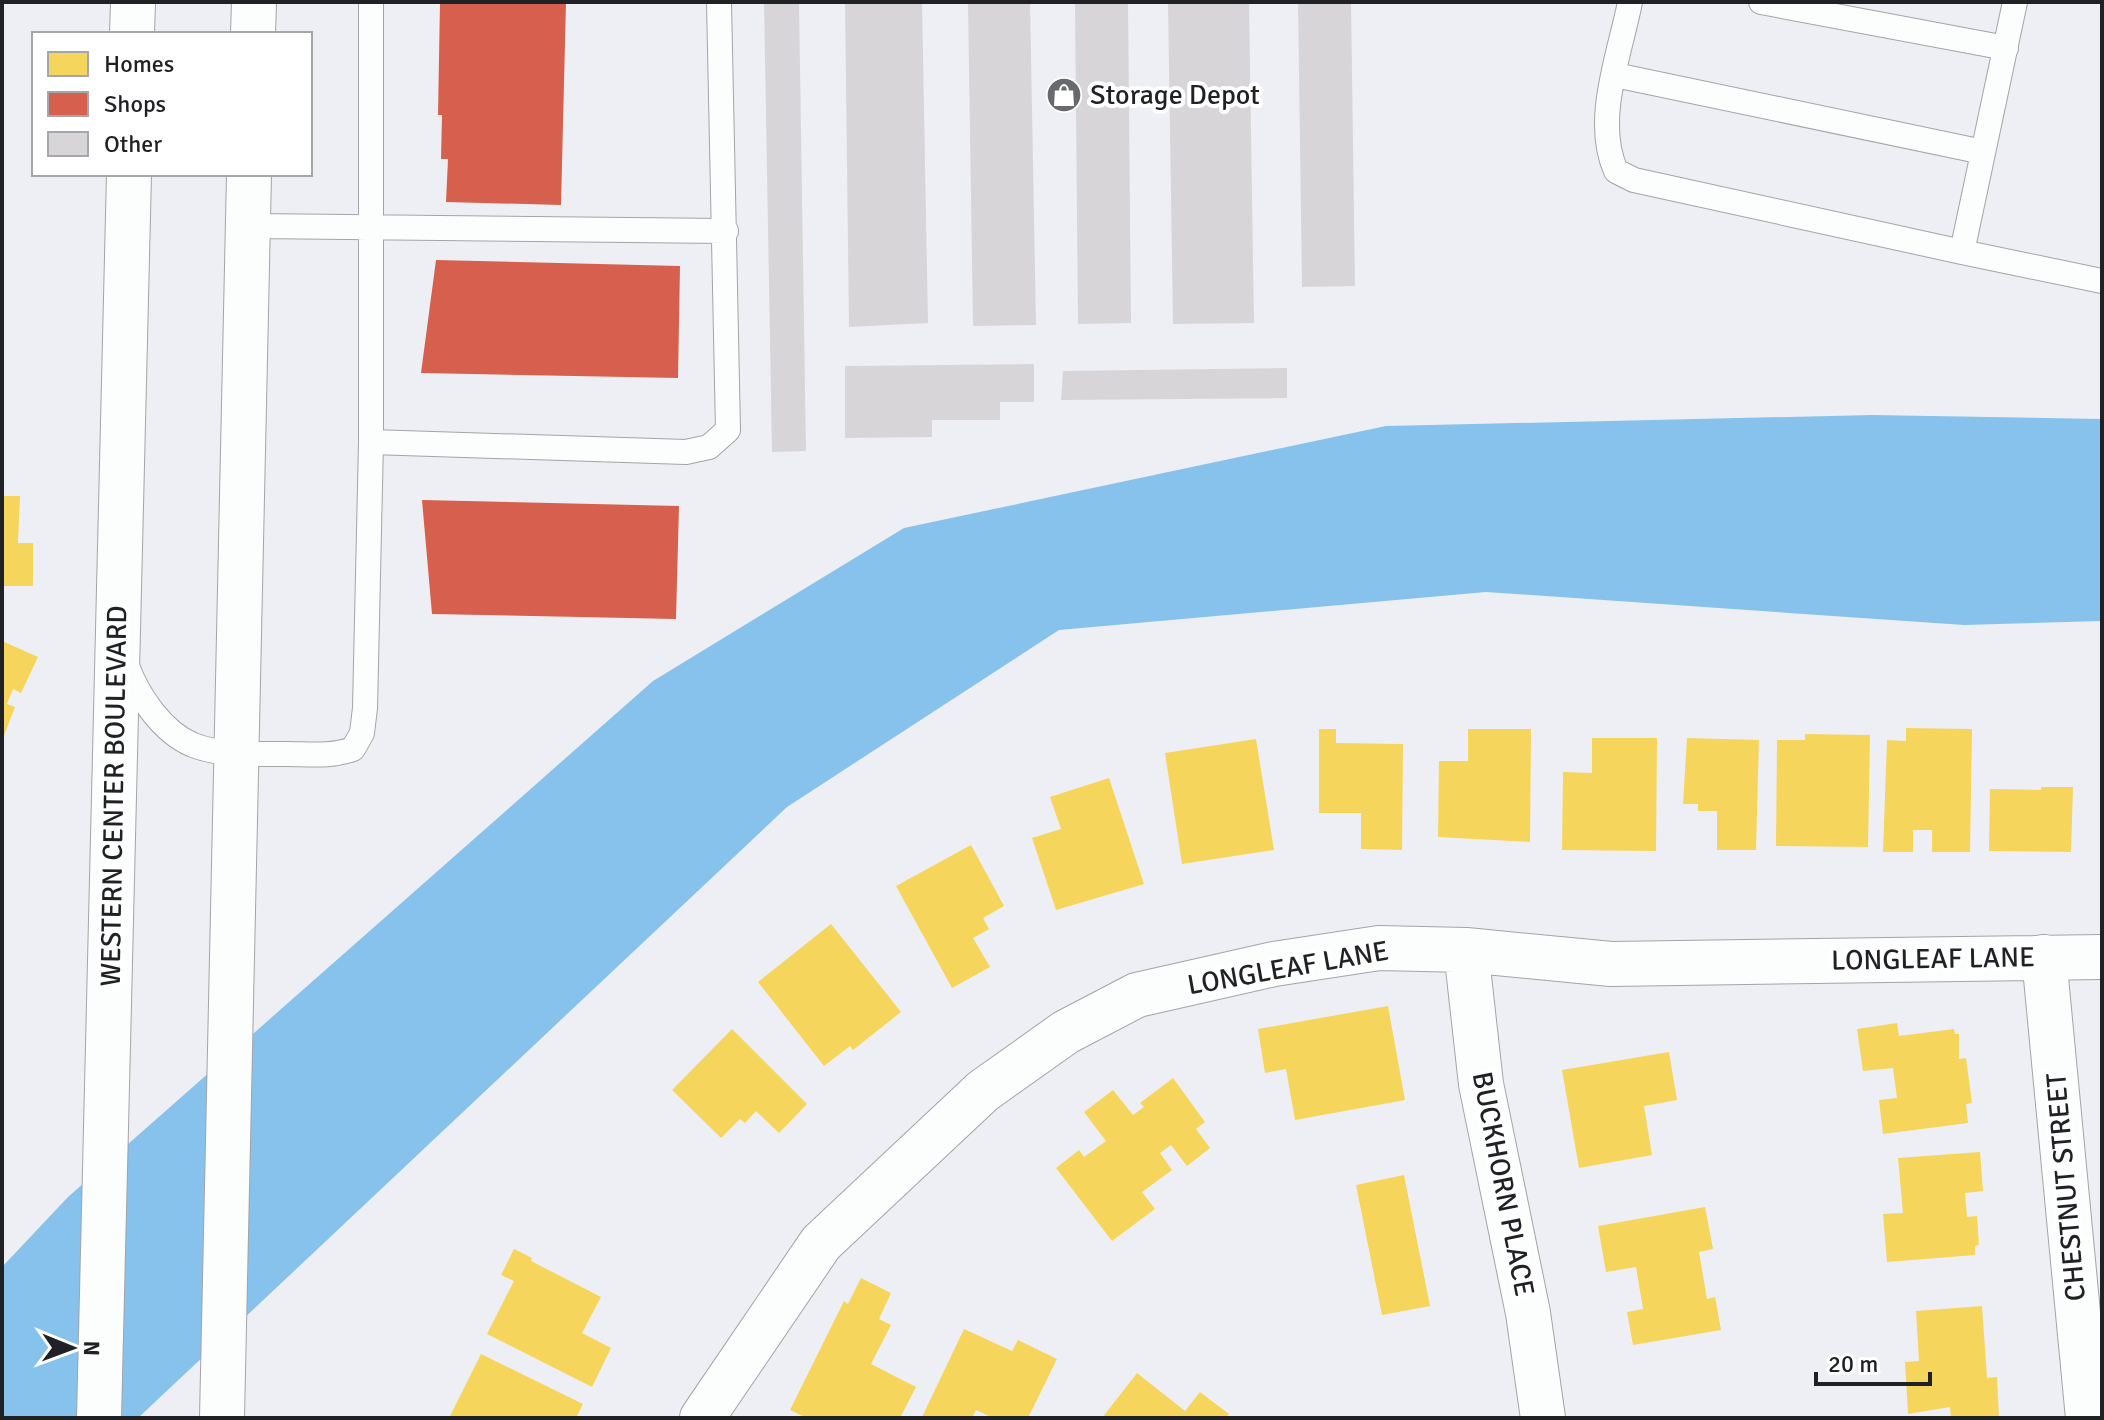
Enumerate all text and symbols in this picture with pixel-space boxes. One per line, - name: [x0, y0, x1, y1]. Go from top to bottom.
- legend: [32, 32, 312, 176]
- text: Homes: [104, 49, 174, 79]
- shop icon: Storage Depot: [1045, 76, 1083, 114]
- place label: Storage Depot: [1090, 78, 1260, 112]
- text: Shops: [104, 89, 166, 119]
- text: Other: [104, 129, 162, 159]
- street label: WESTERN CENTER BOULEVARD: [94, 605, 134, 987]
- street label: LONGLEAF LANE: [1185, 934, 1391, 1002]
- street label: LONGLEAF LANE: [1831, 940, 2035, 978]
- street label: BUCKHORN PLACE: [1465, 1069, 1541, 1299]
- street label: CHESTNUT STREET: [2039, 1071, 2093, 1302]
- north arrow: [32, 1308, 112, 1388]
- scale bar: [1816, 1336, 1930, 1386]
- text: N: [78, 1340, 105, 1356]
- text: 20 m: [1828, 1349, 1878, 1379]

